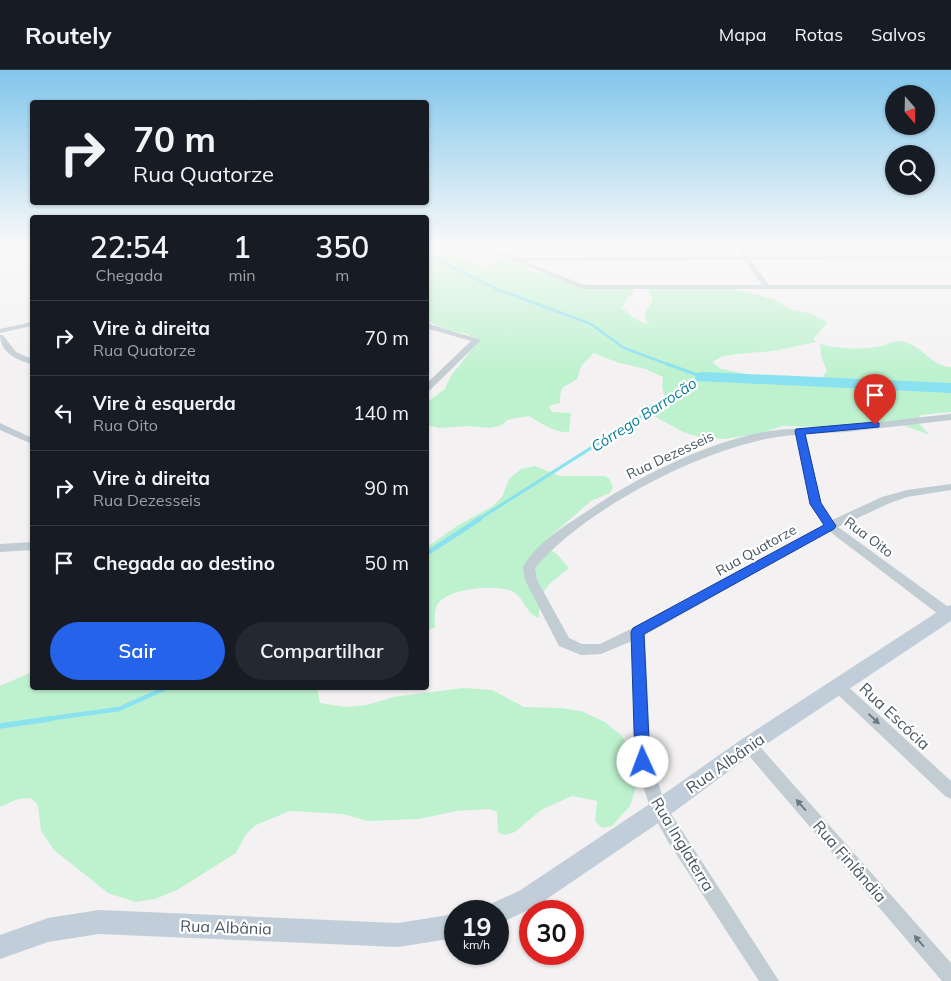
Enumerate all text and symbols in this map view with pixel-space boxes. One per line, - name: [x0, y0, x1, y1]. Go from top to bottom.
- text: Routely: [25, 20, 111, 50]
- text: Mapa: [719, 23, 767, 46]
- text: Rotas: [795, 23, 843, 46]
- text: Salvos: [871, 23, 926, 46]
- north arrow: [885, 85, 935, 135]
- map controls: [885, 85, 935, 195]
- text: 70 m: [133, 117, 216, 161]
- icon: right: [50, 120, 115, 185]
- button: search: [885, 145, 935, 195]
- text: Rua Quatorze: [133, 160, 274, 188]
- text: 22:54: [90, 228, 169, 266]
- text: 1: [233, 228, 251, 266]
- text: 350: [315, 228, 369, 266]
- text: Chegada: [95, 265, 163, 285]
- text: min: [228, 265, 256, 285]
- text: m: [335, 265, 349, 285]
- text: Vire à direita: [93, 316, 210, 340]
- icon: right: [50, 324, 78, 352]
- text: 70 m: [365, 326, 409, 350]
- text: Rua Quatorze: [93, 340, 196, 360]
- water label: Córrego Barrocão: [587, 373, 701, 456]
- pin: [854, 374, 896, 425]
- icon: arrive: [861, 381, 889, 409]
- text: Vire à esquerda: [93, 391, 236, 415]
- icon: left: [50, 399, 78, 427]
- text: 140 m: [353, 401, 409, 425]
- text: Rua Oito: [93, 415, 158, 435]
- street label: Rua Dezesseis: [623, 427, 717, 483]
- text: Vire à direita: [93, 466, 210, 490]
- icon: right: [50, 474, 78, 502]
- text: 90 m: [365, 476, 409, 500]
- text: Rua Dezesseis: [93, 490, 201, 510]
- street label: Rua Oito: [841, 513, 897, 561]
- street label: Rua Quatorze: [712, 520, 800, 580]
- icon: arrive: [50, 549, 78, 577]
- text: Chegada ao destino: [93, 551, 275, 575]
- text: 50 m: [365, 551, 409, 575]
- button: Sair: [50, 622, 225, 680]
- button: Compartilhar: [235, 622, 409, 680]
- street label: Rua Escócia: [855, 678, 935, 754]
- one-way arrow: [867, 713, 879, 725]
- street label: Rua Albânia: [682, 729, 768, 797]
- position arrow: [616, 735, 668, 787]
- street label: Rua Inglaterra: [647, 793, 719, 895]
- one-way arrow: [795, 799, 806, 812]
- street label: Rua Finlândia: [809, 816, 891, 906]
- speed limit sign: 30: [519, 900, 584, 965]
- text: 19: [461, 911, 492, 942]
- street label: Rua Albânia: [180, 915, 272, 939]
- one-way arrow: [913, 935, 925, 947]
- text: km/h: [463, 937, 490, 952]

